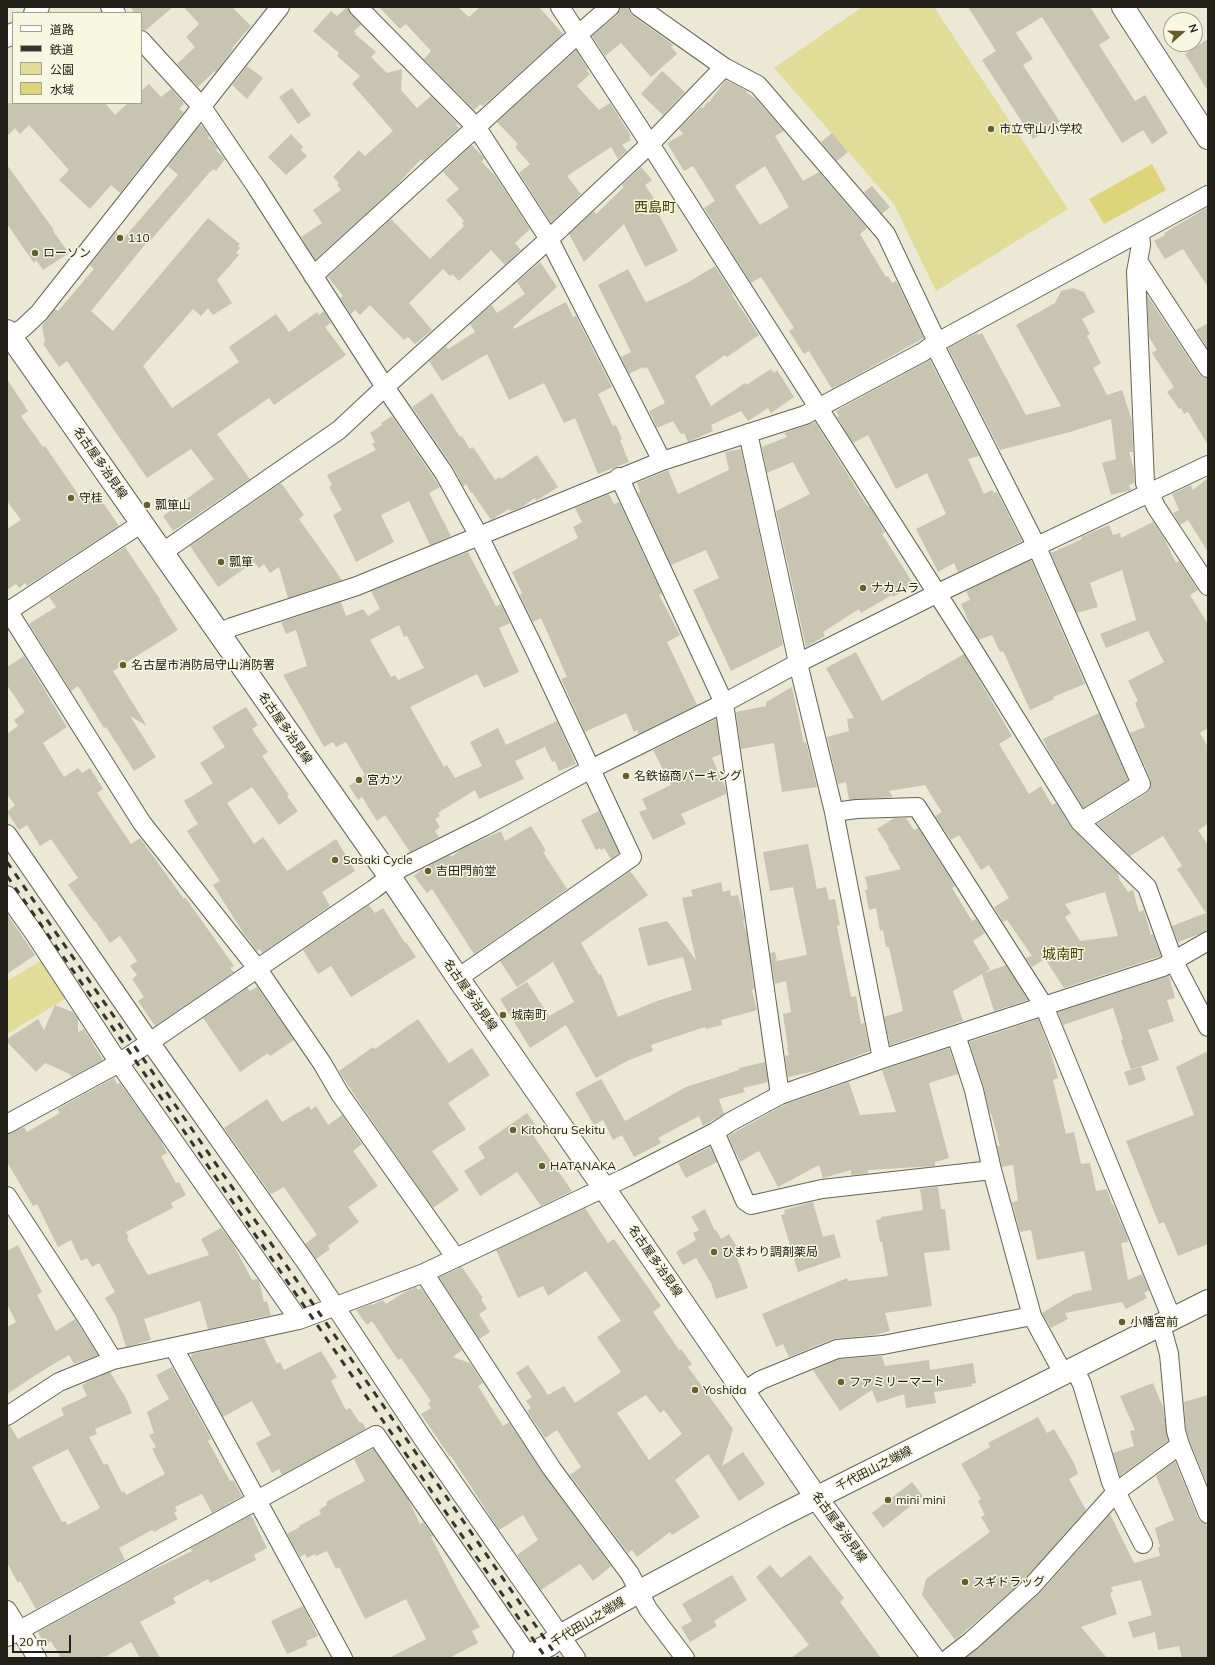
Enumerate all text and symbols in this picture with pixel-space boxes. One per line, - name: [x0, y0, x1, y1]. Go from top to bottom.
- legend: [12, 12, 142, 104]
- north arrow: [1163, 12, 1203, 52]
- text: 道路: [50, 22, 74, 37]
- text: N: [1185, 22, 1201, 35]
- text: 鉄道: [50, 42, 74, 57]
- text: 公園: [50, 62, 74, 77]
- text: 水域: [50, 82, 74, 97]
- place label: 市立守山小学校: [999, 122, 1083, 136]
- marker: 市立守山小学校: [986, 124, 996, 134]
- district label: 西島町: [634, 200, 676, 216]
- place label: 110: [128, 231, 150, 245]
- marker: 110: [115, 233, 125, 243]
- place label: ローソン: [43, 246, 91, 260]
- marker: ローソン: [30, 248, 40, 258]
- street label: 名古屋多治見線: [70, 424, 130, 502]
- place label: 守桂: [79, 491, 103, 505]
- marker: 守桂: [66, 493, 76, 503]
- place label: 瓢箪山: [155, 498, 191, 512]
- marker: 瓢箪山: [142, 500, 152, 510]
- place label: 瓢箪: [229, 555, 253, 569]
- marker: 瓢箪: [216, 557, 226, 567]
- place label: ナカムラ: [871, 581, 919, 595]
- marker: ナカムラ: [858, 583, 868, 593]
- place label: 名古屋市消防局守山消防署: [131, 658, 275, 672]
- marker: 名古屋市消防局守山消防署: [118, 660, 128, 670]
- street label: 名古屋多治見線: [255, 689, 315, 767]
- place label: 名鉄協商パーキング: [634, 769, 742, 783]
- marker: 名鉄協商パーキング: [621, 771, 631, 781]
- place label: 宮カツ: [367, 773, 403, 787]
- marker: 宮カツ: [354, 775, 364, 785]
- place label: Sasaki Cycle: [343, 853, 413, 867]
- marker: Sasaki Cycle: [330, 855, 340, 865]
- place label: 吉田門前堂: [436, 864, 496, 878]
- marker: 吉田門前堂: [423, 866, 433, 876]
- district label: 城南町: [1042, 947, 1084, 963]
- street label: 名古屋多治見線: [440, 956, 500, 1034]
- place label: 城南町: [511, 1008, 547, 1022]
- marker: 城南町: [498, 1010, 508, 1020]
- place label: Kitoharu Sekitu: [521, 1123, 605, 1137]
- marker: Kitoharu Sekitu: [508, 1125, 518, 1135]
- place label: HATANAKA: [550, 1159, 616, 1173]
- marker: HATANAKA: [537, 1161, 547, 1171]
- street label: 名古屋多治見線: [625, 1222, 685, 1300]
- place label: ひまわり調剤薬局: [722, 1245, 818, 1259]
- marker: ひまわり調剤薬局: [709, 1247, 719, 1257]
- place label: 小幡宮前: [1130, 1315, 1178, 1329]
- marker: 小幡宮前: [1117, 1317, 1127, 1327]
- place label: ファミリーマート: [849, 1375, 945, 1389]
- marker: ファミリーマート: [836, 1377, 846, 1387]
- place label: Yoshida: [703, 1383, 746, 1397]
- marker: Yoshida: [690, 1385, 700, 1395]
- street label: 千代田山之端線: [833, 1444, 915, 1494]
- street label: 名古屋多治見線: [808, 1489, 870, 1565]
- place label: mini mini: [896, 1493, 946, 1507]
- marker: mini mini: [883, 1495, 893, 1505]
- place label: スギドラッグ: [973, 1575, 1045, 1589]
- marker: スギドラッグ: [960, 1577, 970, 1587]
- street label: 千代田山之端線: [548, 1594, 628, 1650]
- scale bar: [14, 1627, 73, 1653]
- text: 20 m: [19, 1634, 47, 1649]

